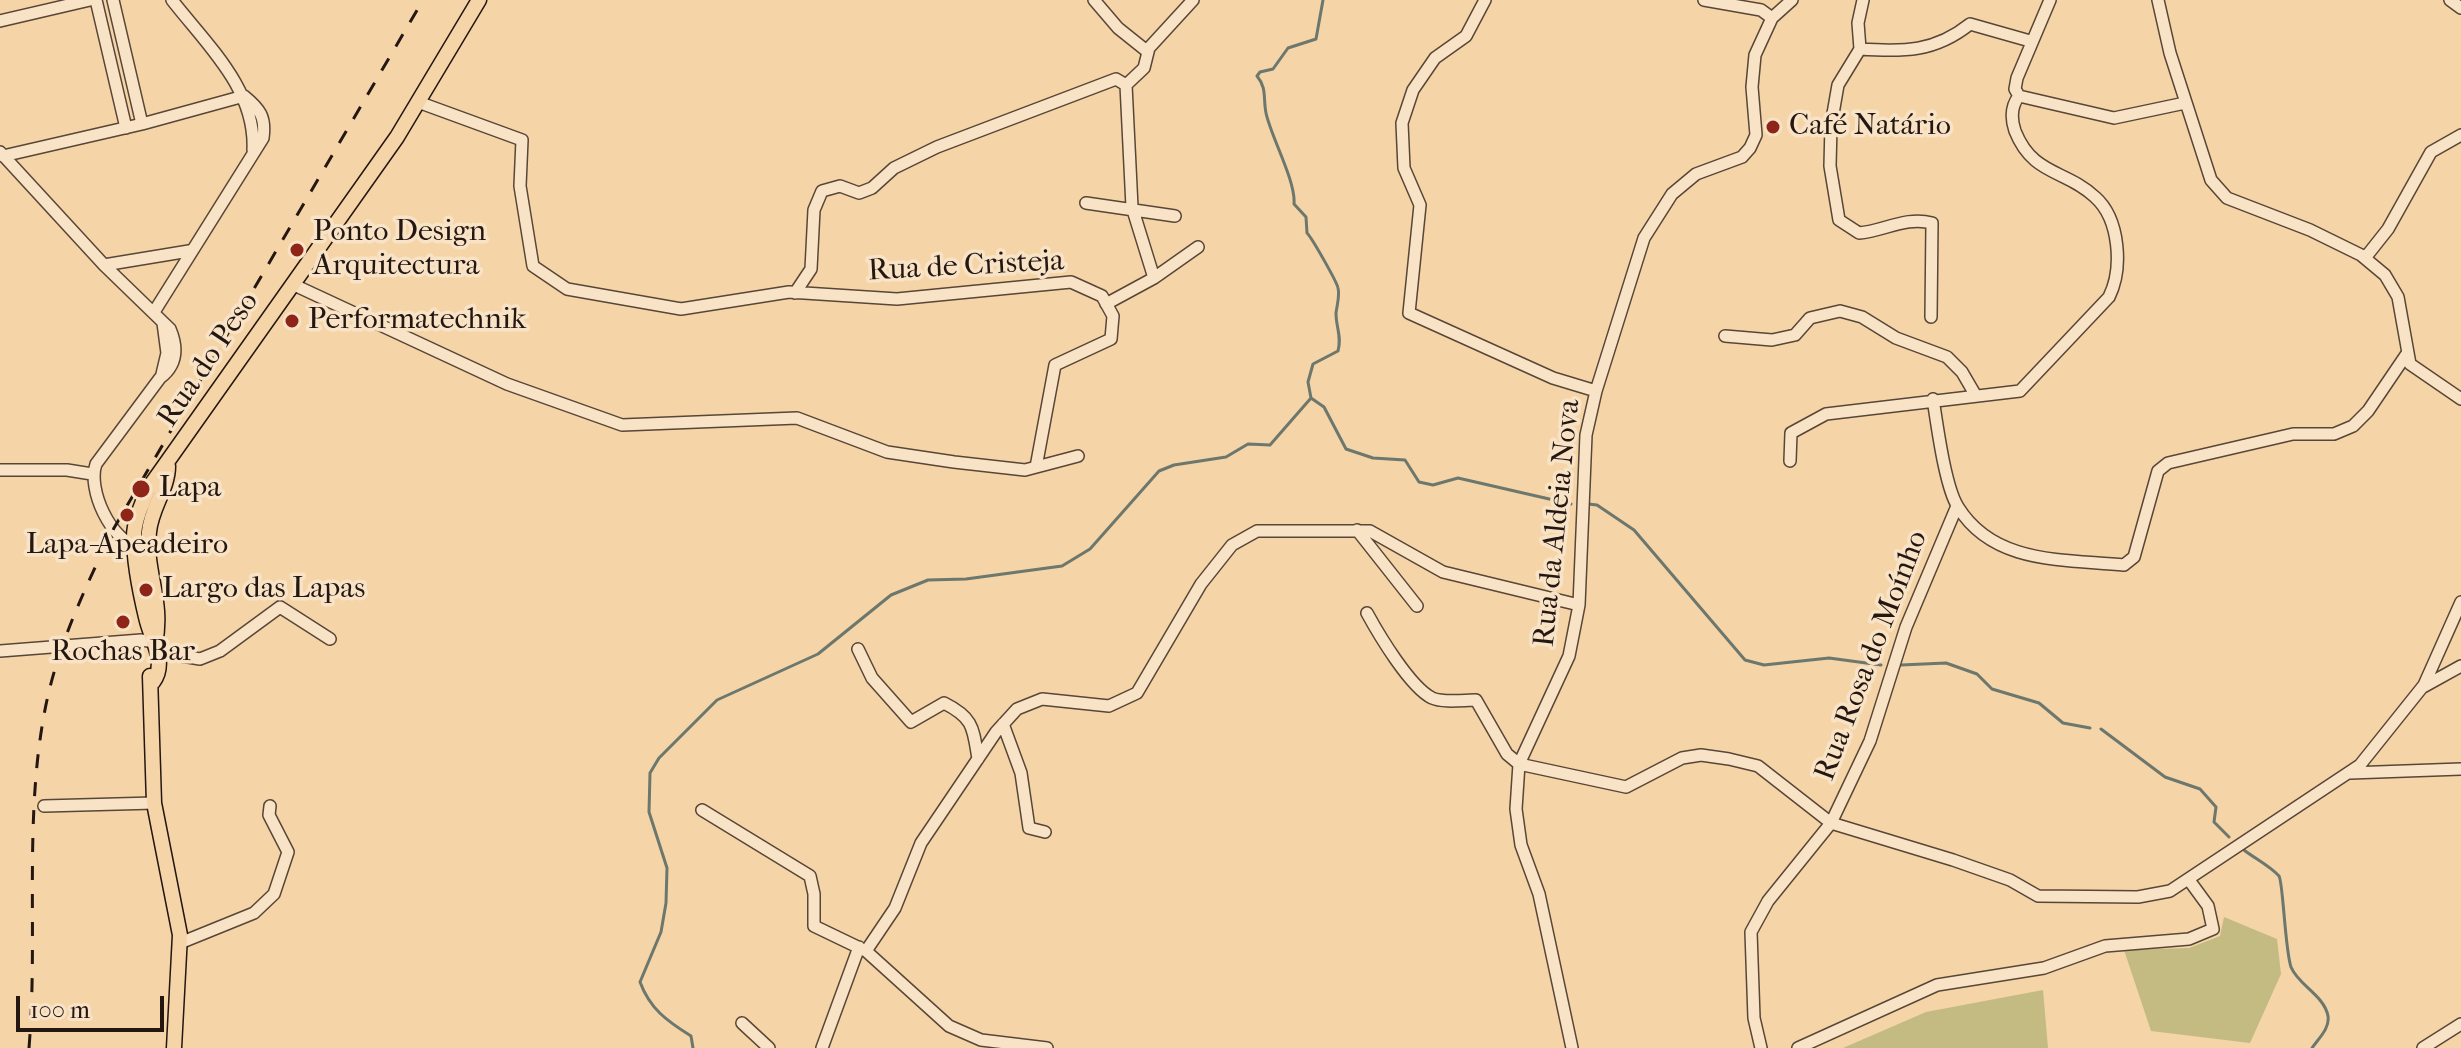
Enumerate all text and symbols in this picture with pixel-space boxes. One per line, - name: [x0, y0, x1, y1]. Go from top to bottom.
- place label: Café Natário: [1789, 109, 1951, 145]
- marker: Café Natário: [1764, 118, 1782, 136]
- place label: Ponto Design Arquitectura: [313, 215, 486, 286]
- marker: Ponto Design Arquitectura: [288, 241, 306, 259]
- street label: Rua de Cristeja: [867, 244, 1065, 290]
- street label: Rua do Peso: [151, 286, 267, 434]
- place label: Performatechnik: [308, 303, 526, 339]
- marker: Performatechnik: [283, 312, 301, 330]
- street label: Rua da Aldeia Nova: [1527, 398, 1589, 648]
- place label: Lapa: [159, 471, 221, 507]
- marker: Lapa: [130, 478, 152, 500]
- marker: Lapa-Apeadeiro: [118, 506, 136, 524]
- street label: Rua Rosa do Moínho: [1808, 526, 1936, 786]
- place label: Lapa-Apeadeiro: [26, 528, 228, 564]
- place label: Largo das Lapas: [162, 572, 365, 608]
- marker: Largo das Lapas: [137, 581, 155, 599]
- marker: Rochas Bar: [114, 613, 132, 631]
- place label: Rochas Bar: [51, 635, 195, 671]
- scale bar: [20, 980, 168, 1030]
- text: 100 m: [30, 996, 90, 1024]

